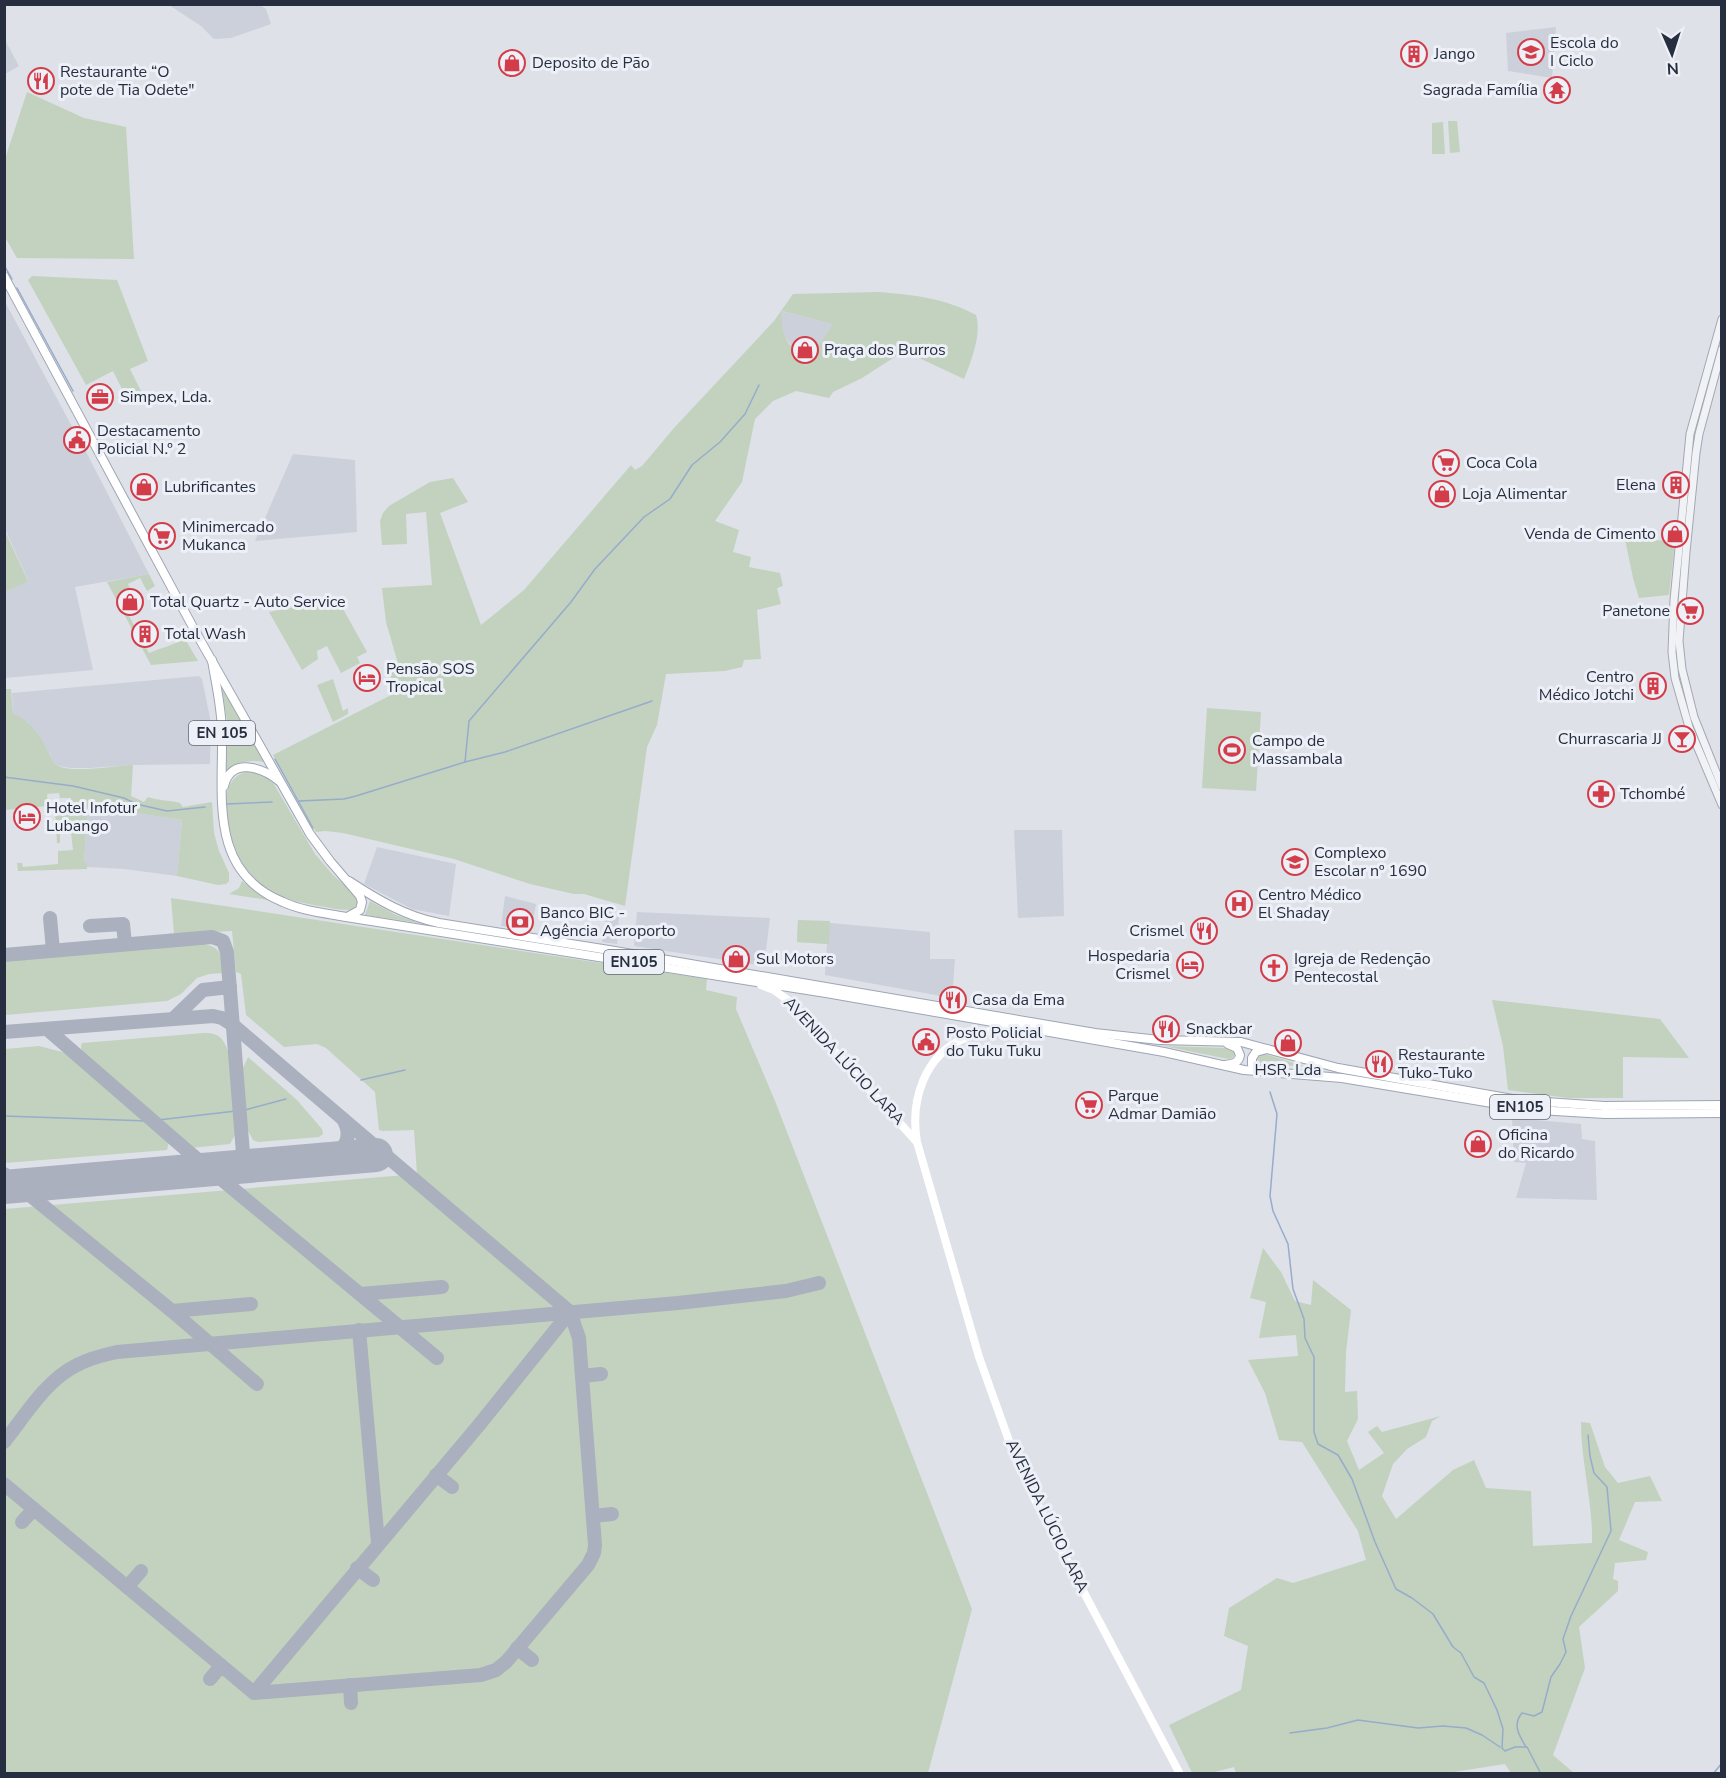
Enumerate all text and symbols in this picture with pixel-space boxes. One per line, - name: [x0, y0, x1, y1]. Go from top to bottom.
- north arrow: [1642, 24, 1702, 84]
- place label: Escola do I Ciclo: [1550, 32, 1619, 72]
- school or university icon: Escola do I Ciclo: [1516, 37, 1546, 67]
- building icon: Jango: [1399, 39, 1429, 69]
- place label: Jango: [1433, 43, 1475, 65]
- shop icon: Deposito de Pão: [497, 48, 527, 78]
- place label: Deposito de Pão: [532, 52, 650, 74]
- text: N: [1666, 57, 1679, 79]
- place label: Restaurante “O pote de Tia Odete": [60, 61, 195, 101]
- restaurant icon: Restaurante “O pote de Tia Odete": [26, 66, 56, 96]
- temple icon: Sagrada Família: [1542, 75, 1572, 105]
- place label: Sagrada Família: [1423, 79, 1538, 101]
- shop icon: Praça dos Burros: [790, 335, 820, 365]
- place label: Praça dos Burros: [824, 339, 946, 361]
- office icon: Simpex, Lda.: [85, 382, 115, 412]
- place label: Simpex, Lda.: [120, 386, 211, 408]
- place label: Destacamento Policial N.º 2: [97, 420, 201, 460]
- public building icon: Destacamento Policial N.º 2: [62, 425, 92, 455]
- supermarket icon: Coca Cola: [1431, 448, 1461, 478]
- place label: Coca Cola: [1466, 452, 1537, 474]
- building icon: Elena: [1661, 470, 1691, 500]
- shop icon: Lubrificantes: [129, 472, 159, 502]
- place label: Elena: [1616, 474, 1656, 496]
- place label: Lubrificantes: [164, 476, 256, 498]
- shop icon: Loja Alimentar: [1427, 479, 1457, 509]
- place label: Loja Alimentar: [1462, 483, 1567, 505]
- place label: Minimercado Mukanca: [182, 516, 274, 556]
- shop icon: Venda de Cimento: [1660, 519, 1690, 549]
- supermarket icon: Minimercado Mukanca: [147, 521, 177, 551]
- place label: Venda de Cimento: [1523, 523, 1656, 545]
- shop icon: Total Quartz - Auto Service: [115, 587, 145, 617]
- place label: Total Quartz - Auto Service: [150, 591, 346, 613]
- supermarket icon: Panetone: [1675, 596, 1705, 626]
- place label: Panetone: [1602, 600, 1670, 622]
- building icon: Total Wash: [130, 619, 160, 649]
- place label: Total Wash: [164, 623, 246, 645]
- place label: Pensão SOS Tropical: [386, 658, 475, 698]
- hotel icon: Pensão SOS Tropical: [352, 663, 382, 693]
- place label: Centro Médico Jotchi: [1539, 666, 1634, 706]
- building icon: Centro Médico Jotchi: [1638, 671, 1668, 701]
- road number: EN 105: [189, 721, 255, 745]
- bar icon: Churrascaria JJ: [1667, 724, 1697, 754]
- place label: Churrascaria JJ: [1558, 728, 1662, 750]
- place label: Campo de Massambala: [1252, 730, 1343, 770]
- sports icon: Campo de Massambala: [1217, 735, 1247, 765]
- pharmacy icon: Tchombé: [1586, 779, 1616, 809]
- place label: Tchombé: [1620, 783, 1685, 805]
- place label: Hotel Infotur Lubango: [46, 797, 138, 837]
- hotel icon: Hotel Infotur Lubango: [12, 802, 42, 832]
- place label: Complexo Escolar nº 1690: [1314, 842, 1427, 882]
- school or university icon: Complexo Escolar nº 1690: [1280, 847, 1310, 877]
- place label: Centro Médico El Shaday: [1258, 884, 1362, 924]
- hospital icon: Centro Médico El Shaday: [1224, 889, 1254, 919]
- place label: Banco BIC - Agência Aeroporto: [540, 902, 676, 942]
- bank icon: Banco BIC - Agência Aeroporto: [505, 907, 535, 937]
- restaurant icon: Crismel: [1189, 916, 1219, 946]
- place label: Crismel: [1129, 920, 1184, 942]
- shop icon: Sul Motors: [721, 944, 751, 974]
- place label: Hospedaria Crismel: [1088, 945, 1170, 985]
- place label: Sul Motors: [756, 948, 834, 970]
- place label: Igreja de Redenção Pentecostal: [1294, 948, 1431, 988]
- road number: EN105: [604, 950, 664, 974]
- hotel icon: Hospedaria Crismel: [1175, 950, 1205, 980]
- church icon: Igreja de Redenção Pentecostal: [1259, 953, 1289, 983]
- restaurant icon: Casa da Ema: [938, 985, 968, 1015]
- place label: Casa da Ema: [972, 989, 1065, 1011]
- street label: AVENIDA LÚCIO LARA: [779, 992, 910, 1130]
- restaurant icon: Snackbar: [1151, 1014, 1181, 1044]
- place label: Snackbar: [1186, 1018, 1253, 1040]
- place label: Posto Policial do Tuku Tuku: [946, 1022, 1043, 1062]
- public building icon: Posto Policial do Tuku Tuku: [911, 1027, 941, 1057]
- shop icon: HSR, Lda: [1273, 1028, 1303, 1058]
- place label: Restaurante Tuko-Tuko: [1398, 1044, 1485, 1084]
- restaurant icon: Restaurante Tuko-Tuko: [1364, 1049, 1394, 1079]
- place label: HSR, Lda: [1254, 1059, 1322, 1081]
- place label: Parque Admar Damião: [1108, 1085, 1216, 1125]
- supermarket icon: Parque Admar Damião: [1074, 1090, 1104, 1120]
- road number: EN105: [1490, 1095, 1550, 1119]
- place label: Oficina do Ricardo: [1498, 1124, 1575, 1164]
- shop icon: Oficina do Ricardo: [1463, 1129, 1493, 1159]
- street label: AVENIDA LÚCIO LARA: [1000, 1436, 1094, 1597]

